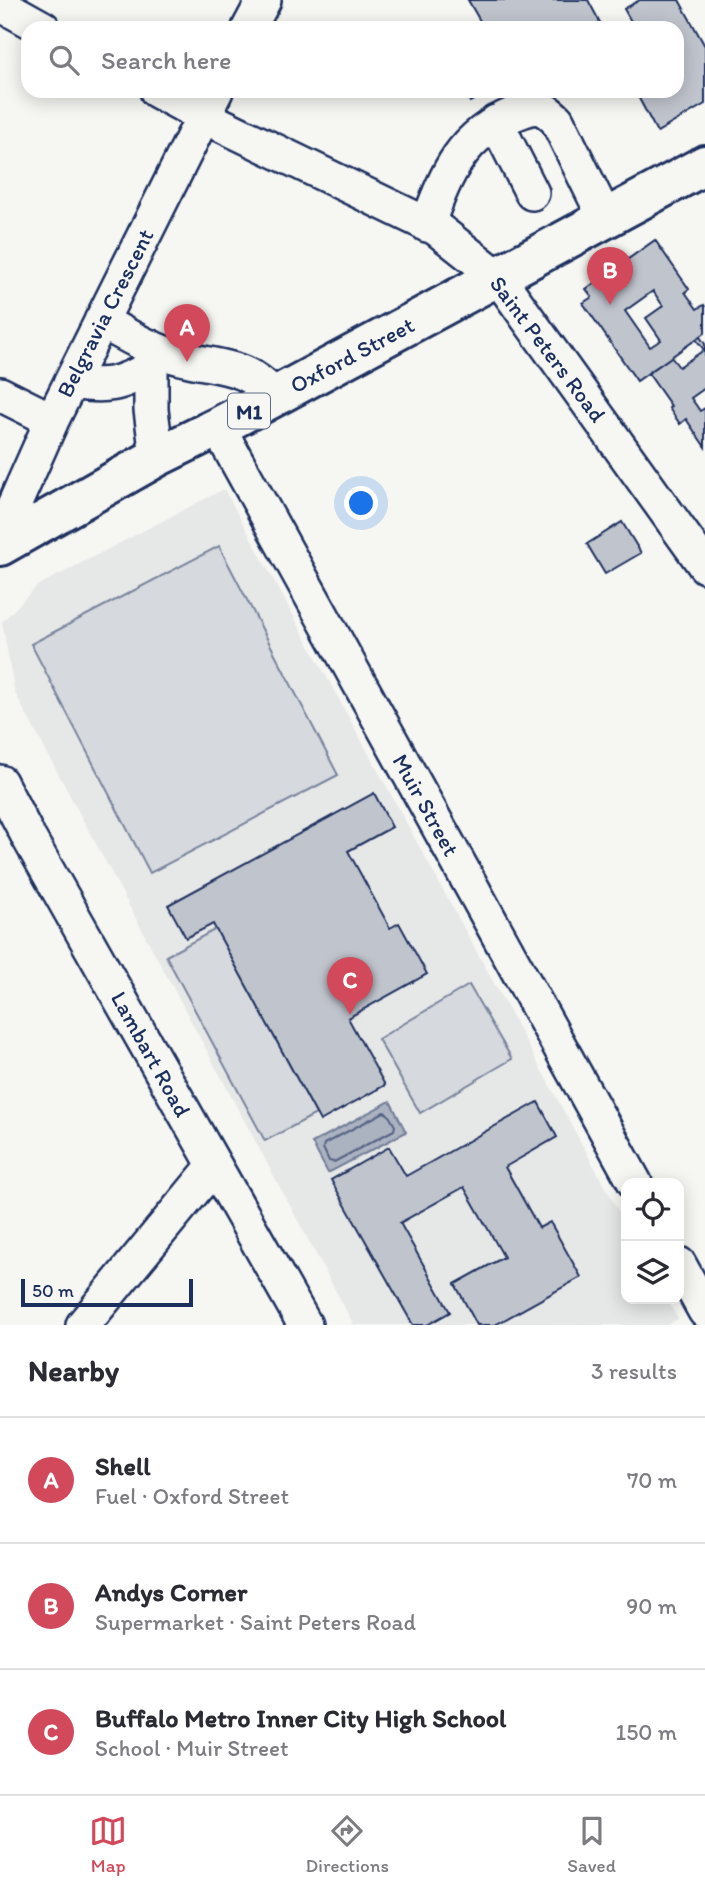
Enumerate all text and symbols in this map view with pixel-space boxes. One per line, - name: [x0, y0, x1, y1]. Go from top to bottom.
- search box: [21, 21, 684, 98]
- icon: search: [45, 41, 83, 79]
- text: Search here: [101, 44, 231, 76]
- street label: Belgravia Crescent: [50, 224, 160, 402]
- pin: B: [587, 247, 633, 305]
- street label: Saint Peters Road: [484, 270, 612, 428]
- pin: A: [164, 304, 210, 362]
- street label: Oxford Street: [285, 311, 419, 399]
- road number: M1: [228, 394, 270, 428]
- your location: [344, 486, 378, 520]
- street label: Muir Street: [387, 749, 465, 861]
- pin: C: [327, 957, 373, 1015]
- street label: Lambart Road: [105, 986, 197, 1122]
- map controls: [621, 1178, 684, 1304]
- button: locate: [621, 1178, 684, 1241]
- button: layers: [621, 1241, 684, 1304]
- scale bar: [21, 1276, 192, 1308]
- text: 50 m: [32, 1279, 74, 1302]
- text: Nearby: [28, 1352, 119, 1389]
- text: 3 results: [591, 1357, 677, 1385]
- text: Shell: [95, 1450, 151, 1482]
- text: A: [44, 1466, 58, 1494]
- text: 70 m: [627, 1466, 677, 1494]
- text: Fuel · Oxford Street: [95, 1482, 289, 1510]
- text: Andys Corner: [95, 1576, 247, 1608]
- text: B: [44, 1592, 58, 1620]
- text: 90 m: [626, 1592, 677, 1620]
- text: Supermarket · Saint Peters Road: [95, 1608, 416, 1636]
- text: Buffalo Metro Inner City High School: [95, 1702, 506, 1734]
- text: C: [44, 1718, 58, 1746]
- text: 150 m: [616, 1718, 677, 1746]
- text: School · Muir Street: [95, 1734, 289, 1762]
- tab: Map: [89, 1812, 127, 1877]
- tab: Directions: [305, 1812, 389, 1877]
- tab: Saved: [567, 1812, 616, 1877]

